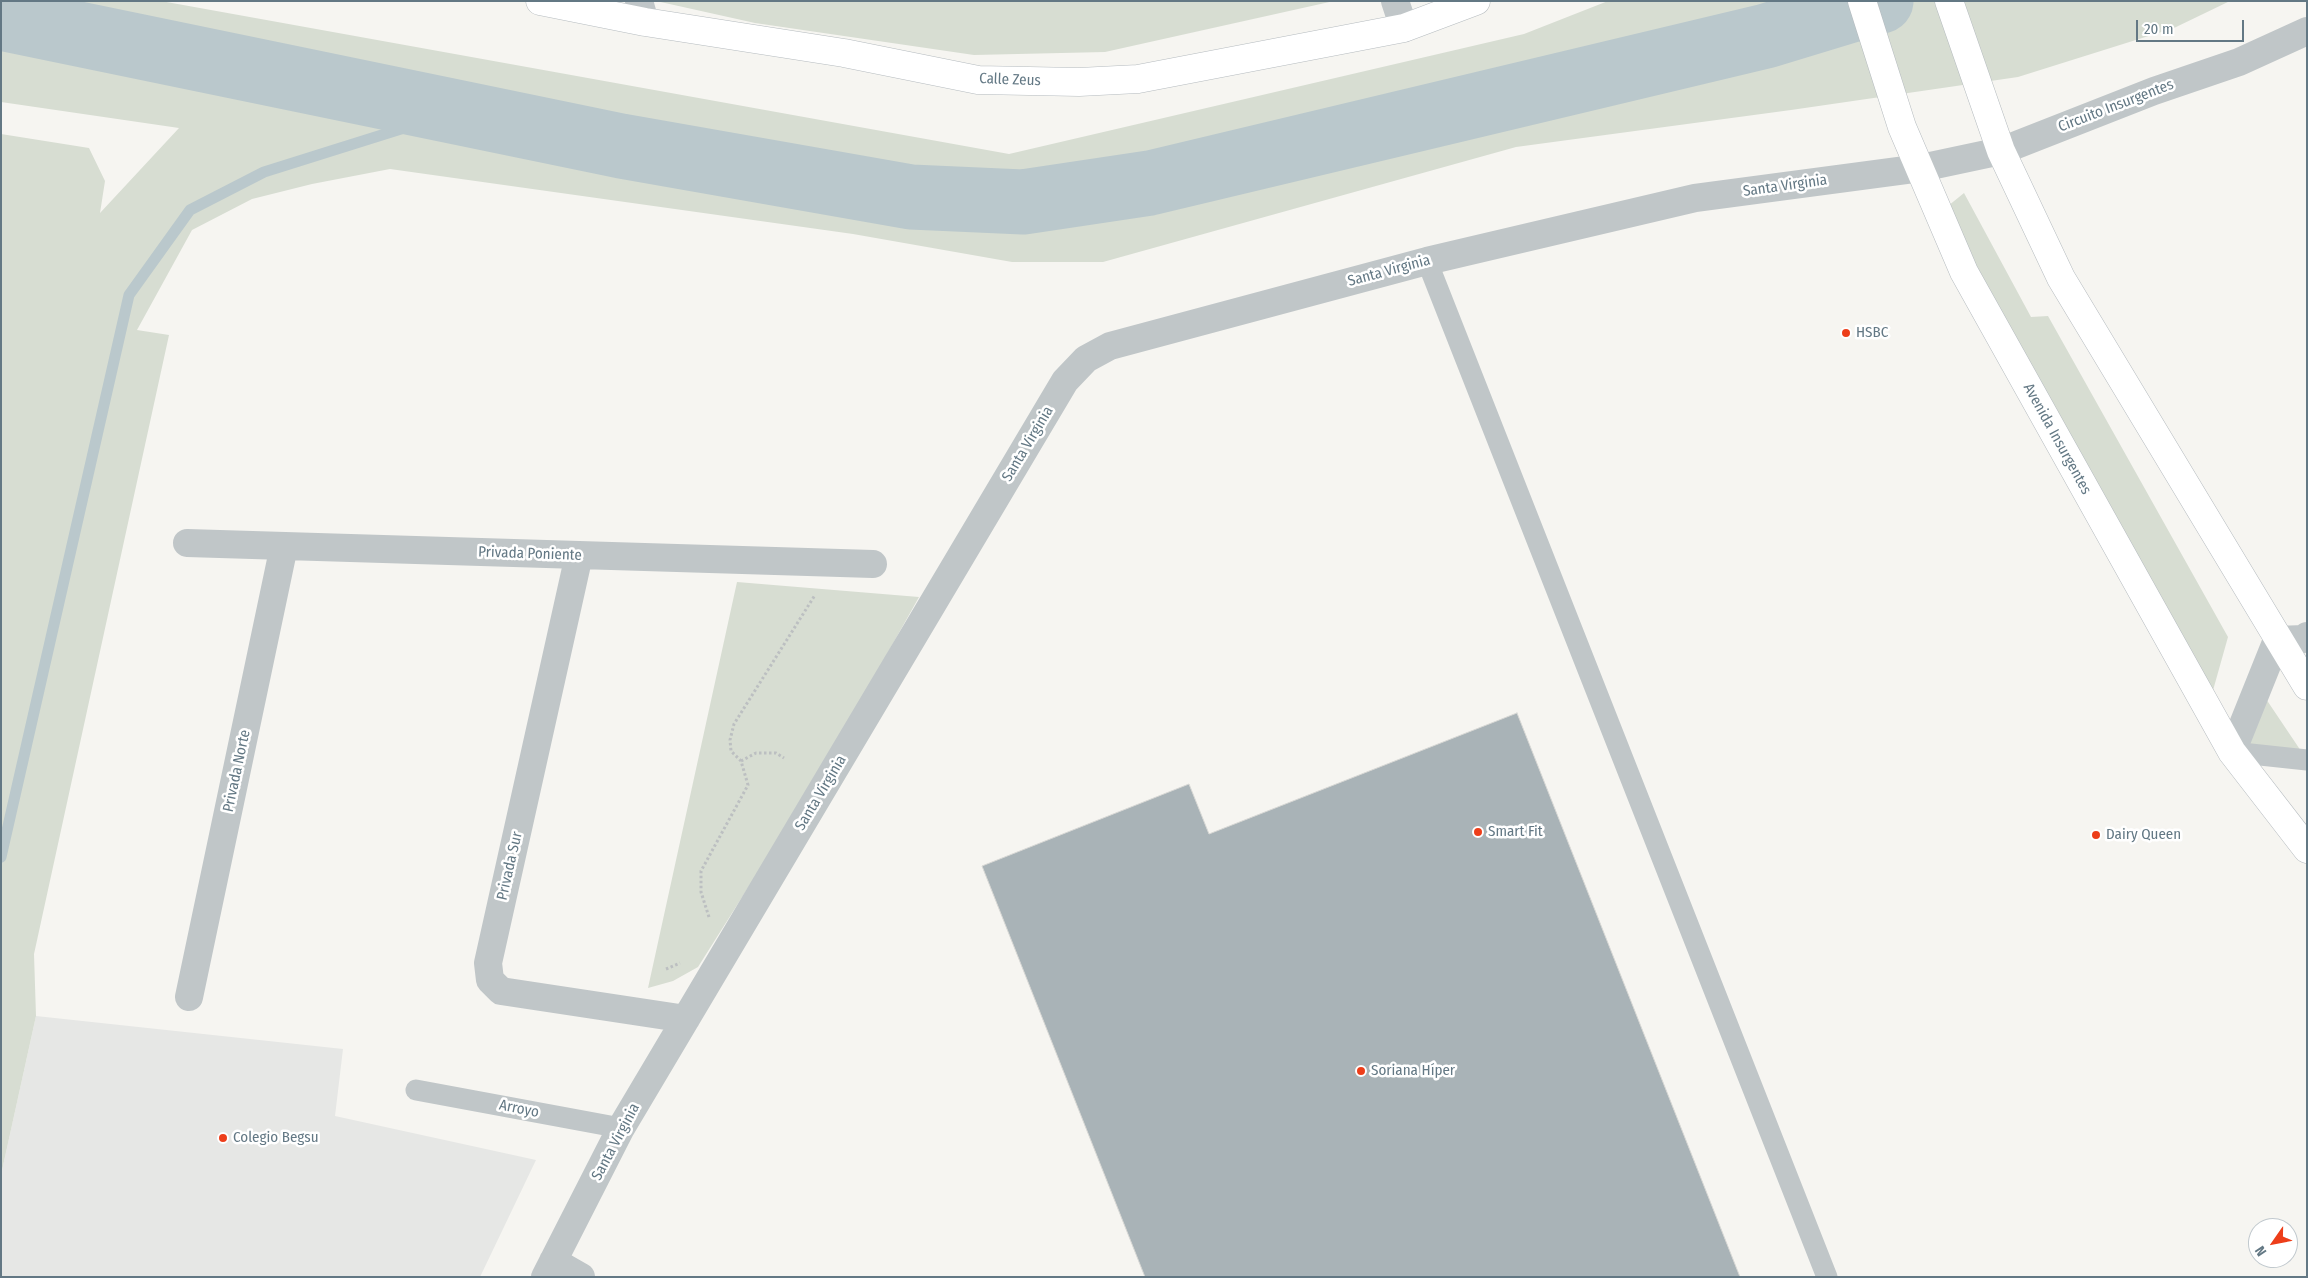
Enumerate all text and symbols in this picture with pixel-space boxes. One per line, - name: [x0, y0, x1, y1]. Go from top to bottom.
- scale bar: [2138, 10, 2246, 42]
- text: 20 m: [2144, 20, 2174, 38]
- street label: Calle Zeus: [979, 70, 1041, 90]
- street label: Circuito Insurgentes: [2056, 76, 2176, 136]
- street label: Santa Virginia: [1742, 171, 1828, 201]
- street label: Santa Virginia: [1346, 251, 1432, 291]
- place label: HSBC: [1856, 324, 1888, 342]
- marker: HSBC: [1840, 327, 1852, 339]
- street label: Avenida Insurgentes: [2019, 380, 2095, 498]
- street label: Santa Virginia: [998, 403, 1058, 485]
- street label: Privada Poniente: [478, 543, 582, 565]
- street label: Privada Norte: [220, 728, 254, 814]
- street label: Santa Virginia: [791, 752, 851, 834]
- place label: Smart Fit: [1488, 823, 1543, 841]
- marker: Smart Fit: [1472, 826, 1484, 838]
- place label: Dairy Queen: [2106, 826, 2181, 844]
- marker: Dairy Queen: [2090, 829, 2102, 841]
- street label: Privada Sur: [493, 830, 527, 902]
- place label: Soriana Híper: [1371, 1062, 1455, 1080]
- marker: Soriana Híper: [1355, 1065, 1367, 1077]
- street label: Arroyo: [498, 1096, 540, 1122]
- street label: Santa Virginia: [588, 1100, 644, 1184]
- place label: Colegio Begsu: [233, 1129, 319, 1147]
- marker: Colegio Begsu: [217, 1132, 229, 1144]
- north arrow: [2248, 1218, 2298, 1268]
- text: N: [2251, 1243, 2270, 1259]

